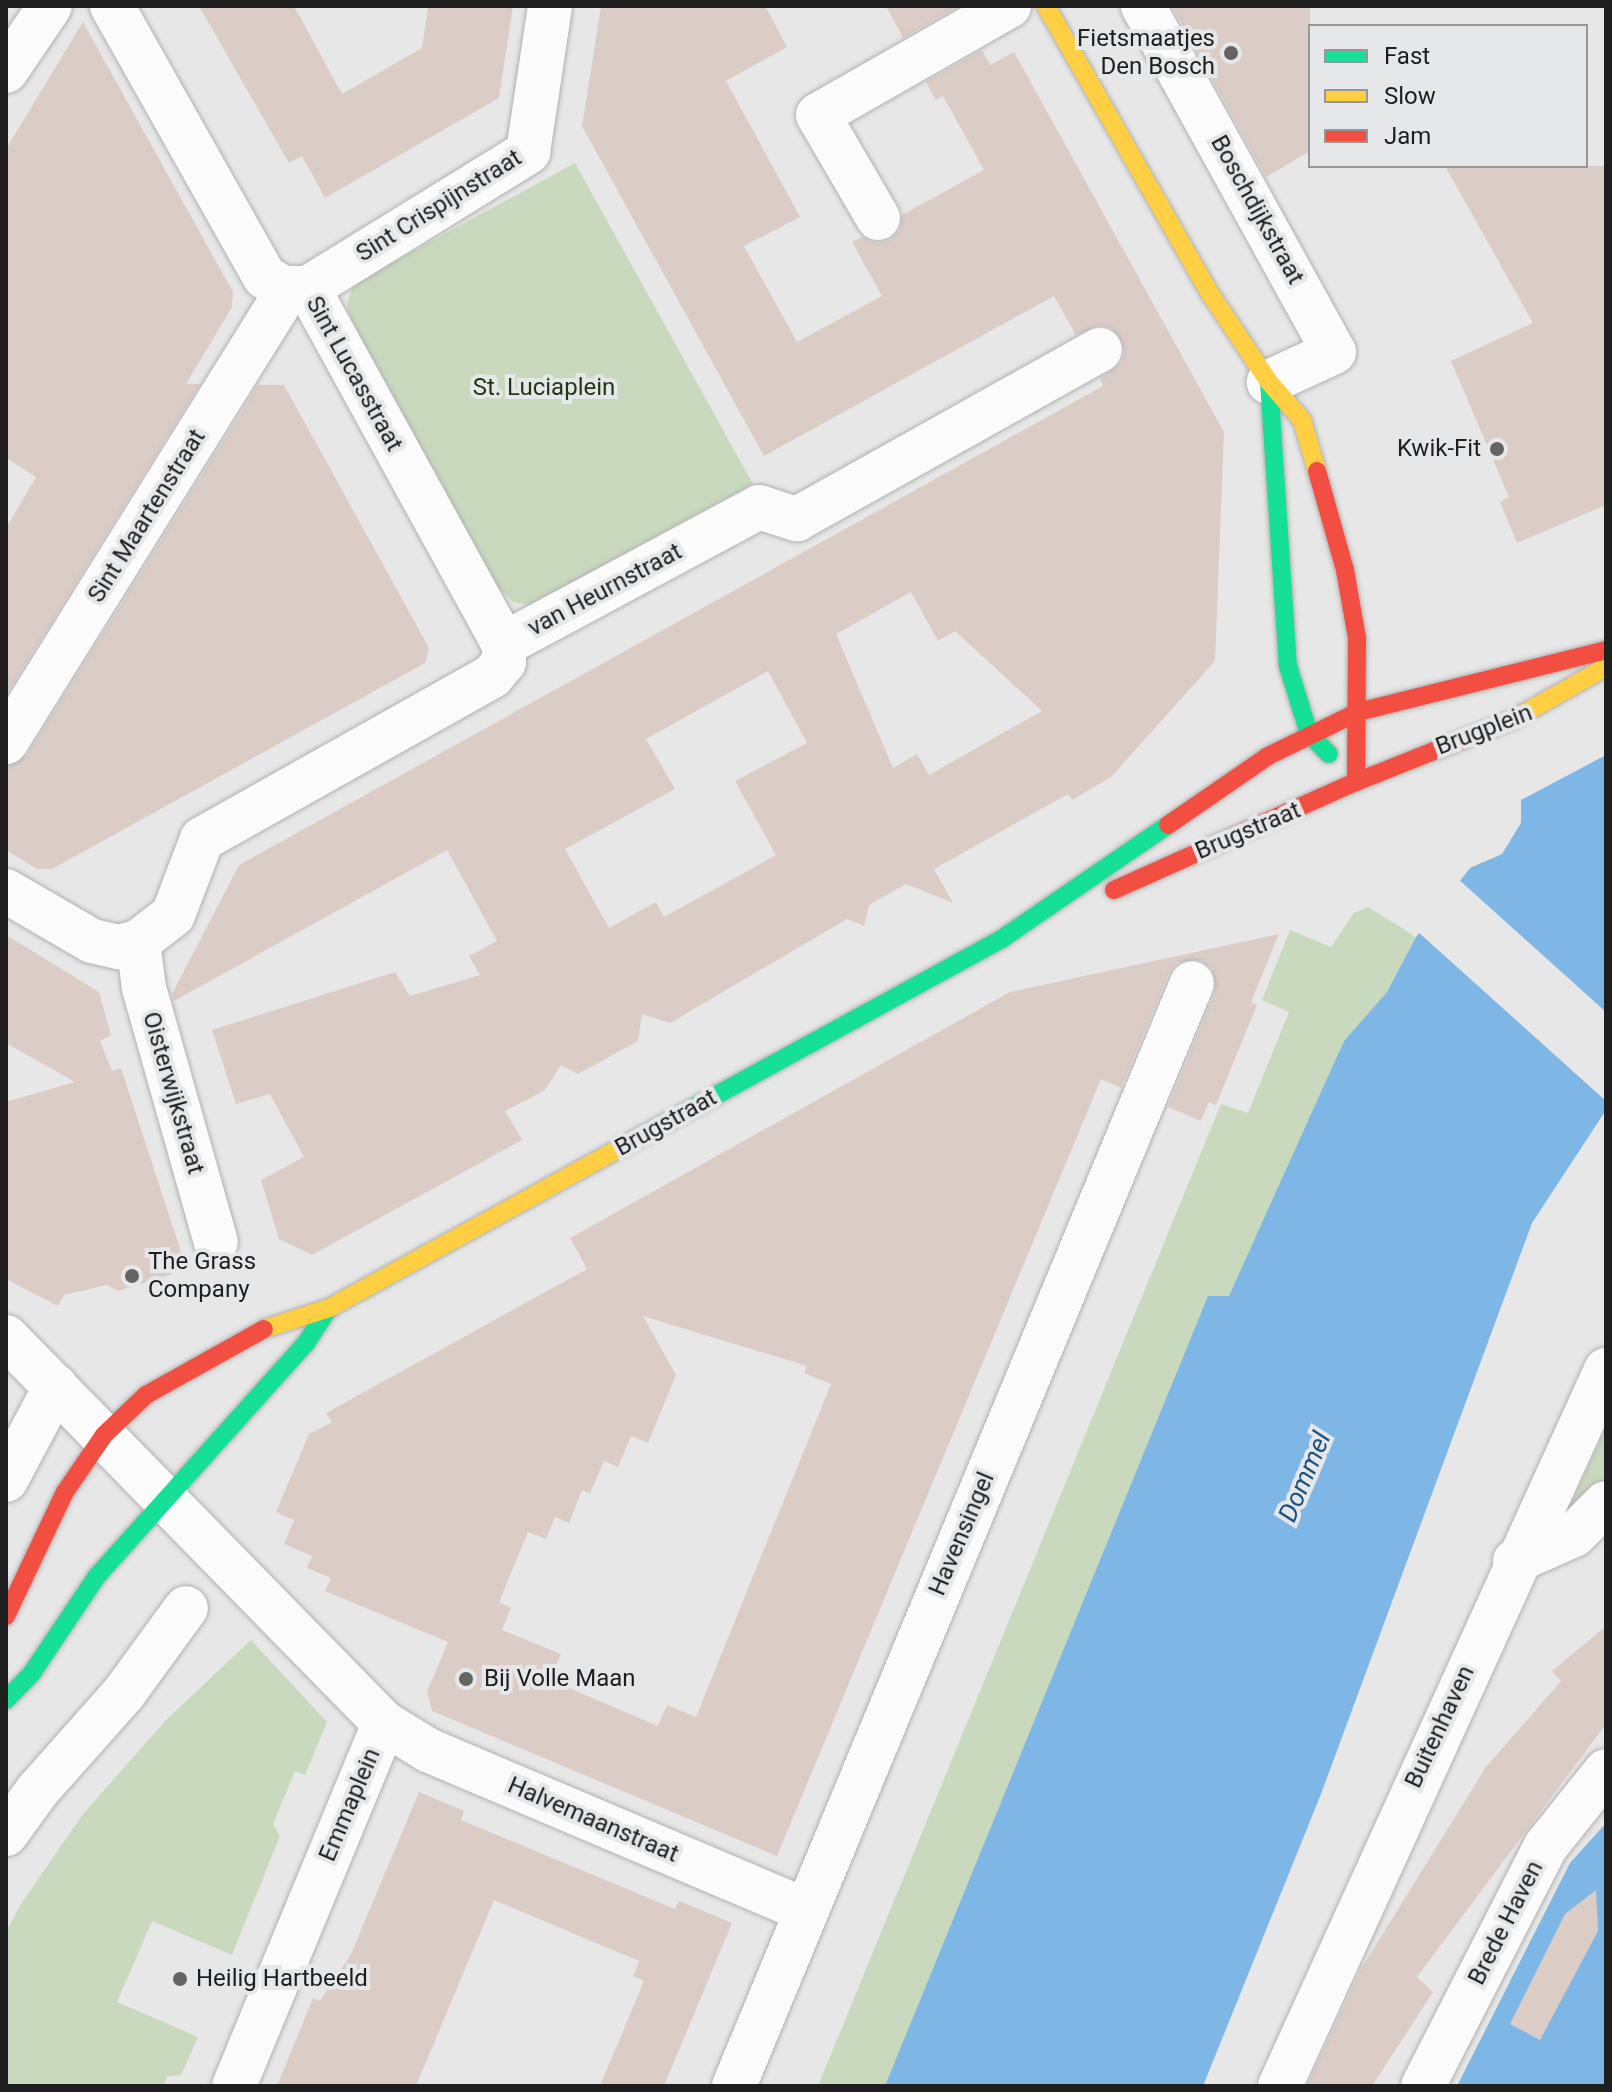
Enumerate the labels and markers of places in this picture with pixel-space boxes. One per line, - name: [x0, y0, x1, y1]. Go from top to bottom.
- place label: Fietsmaatjes Den Bosch: [1077, 25, 1215, 81]
- marker: Fietsmaatjes Den Bosch: [1222, 44, 1240, 62]
- place label: Kwik-Fit: [1397, 435, 1481, 463]
- marker: Kwik-Fit: [1488, 440, 1506, 458]
- place label: The Grass Company: [148, 1248, 256, 1304]
- marker: The Grass Company: [123, 1267, 141, 1285]
- place label: Bij Volle Maan: [484, 1665, 636, 1693]
- marker: Bij Volle Maan: [455, 1668, 477, 1690]
- place label: Heilig Hartbeeld: [196, 1965, 368, 1993]
- marker: Heilig Hartbeeld: [171, 1970, 189, 1988]

